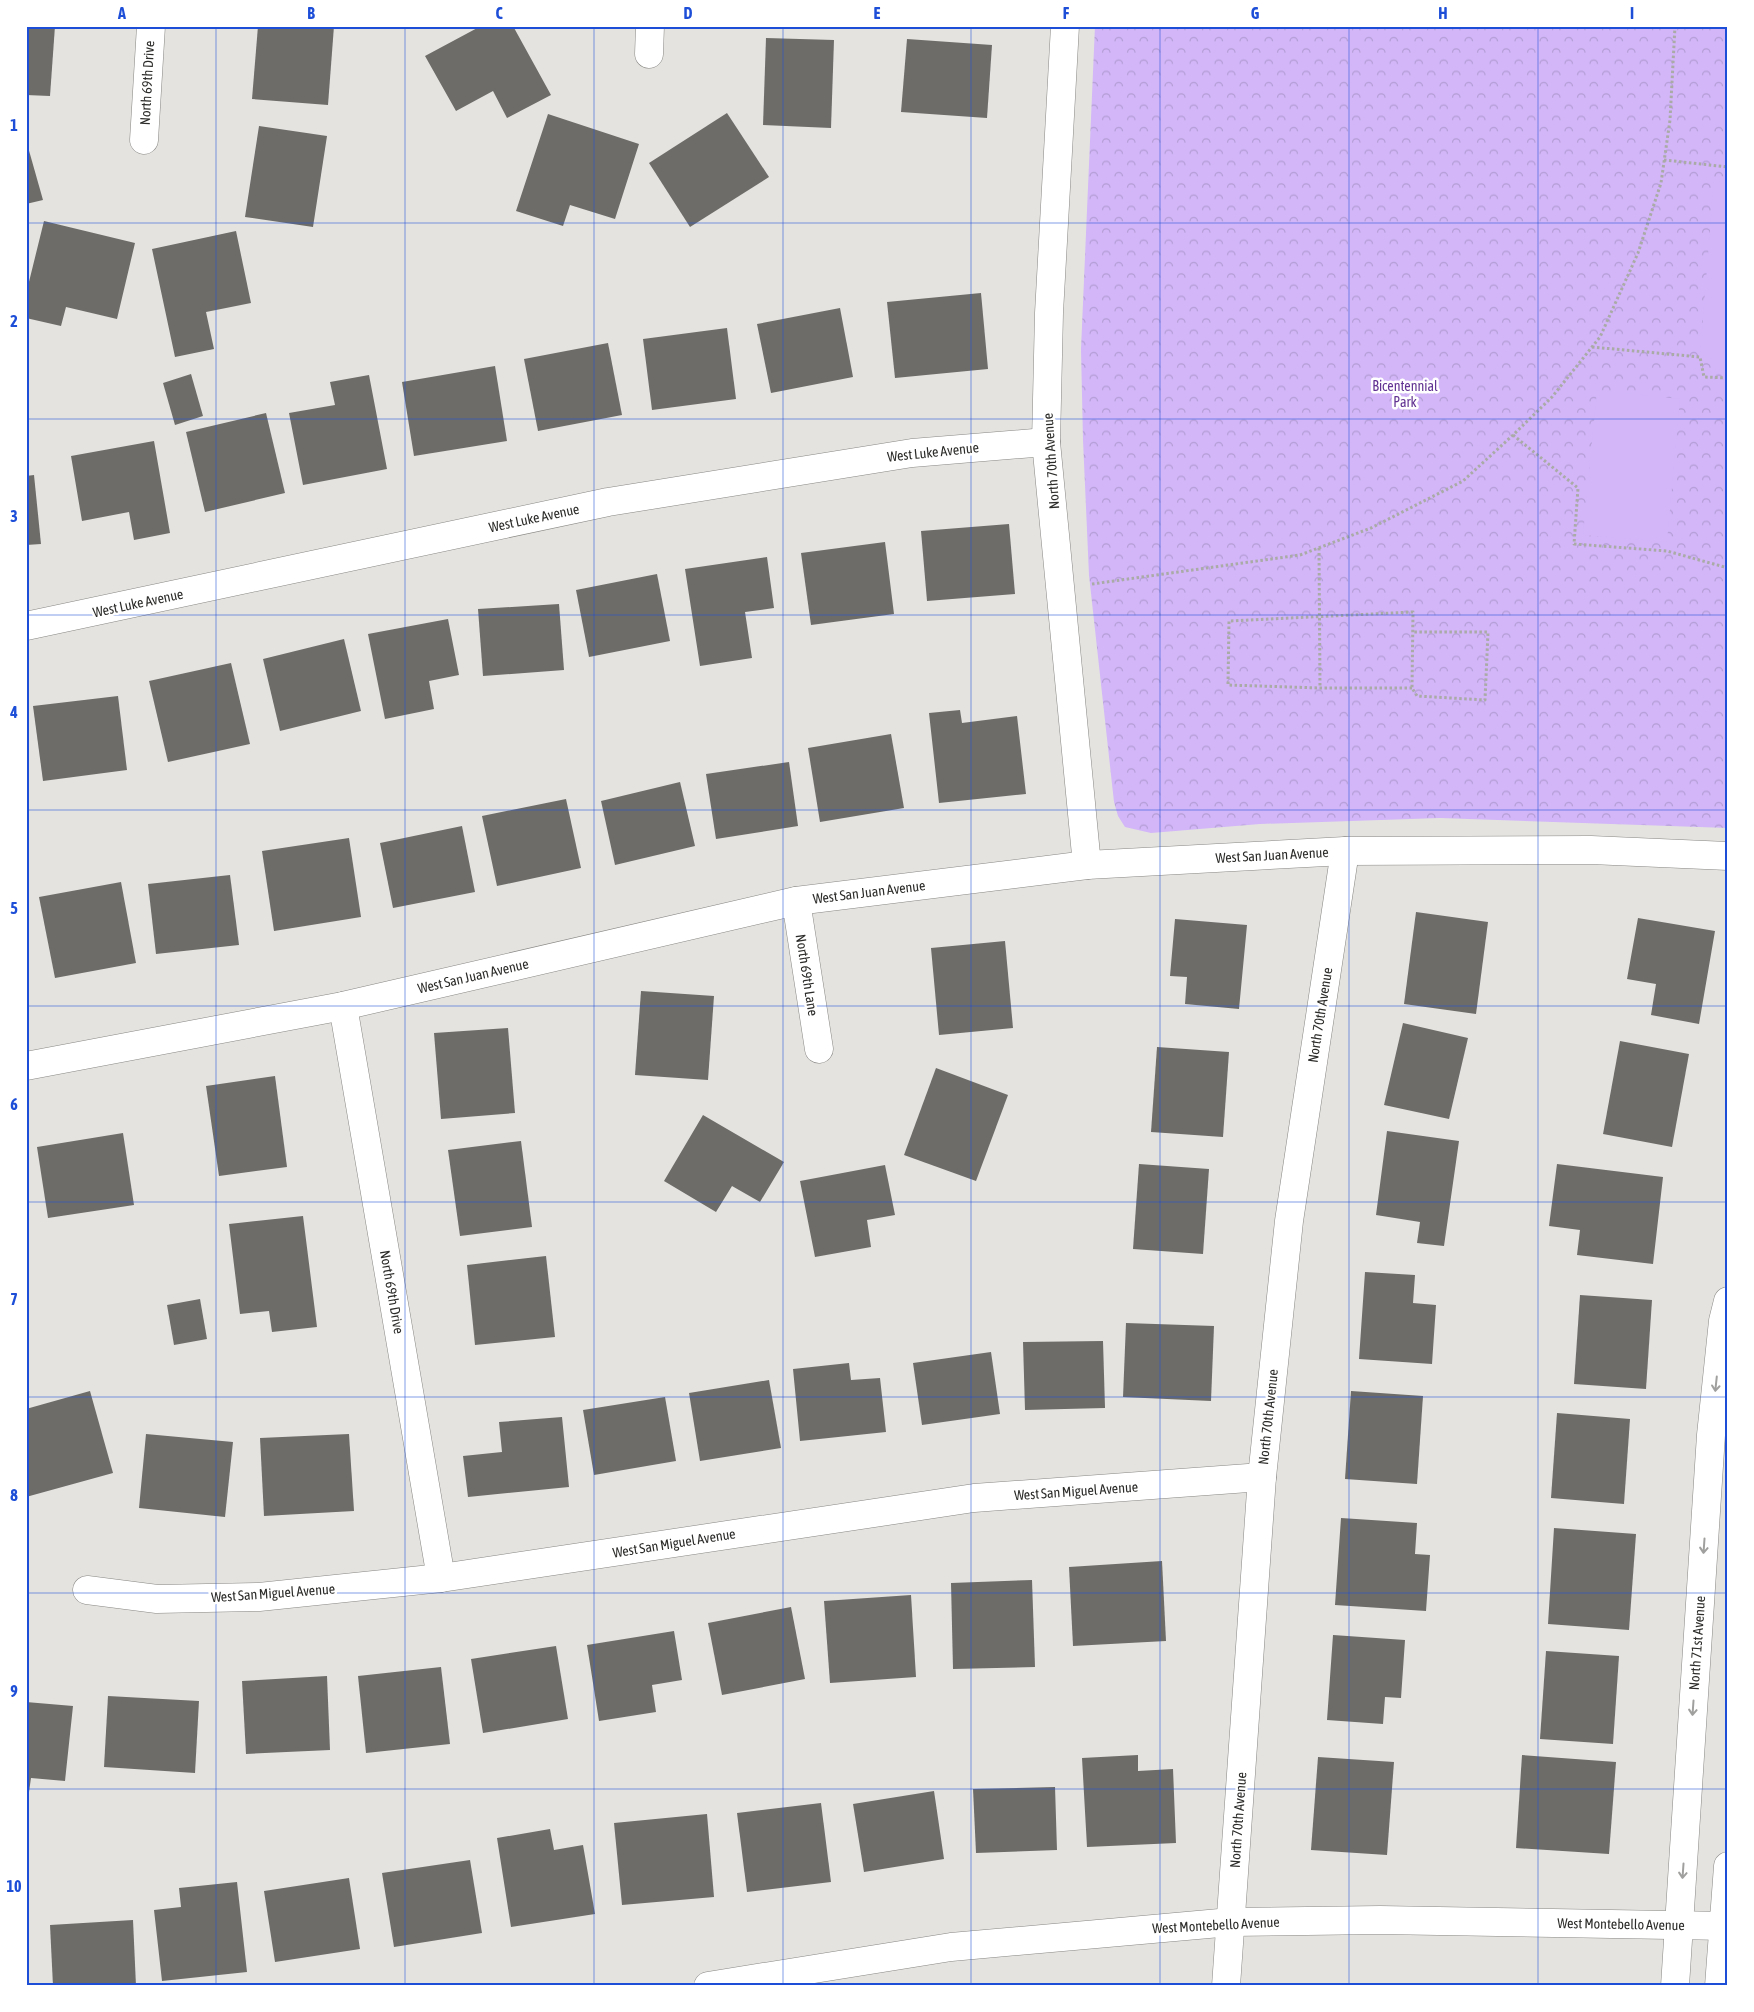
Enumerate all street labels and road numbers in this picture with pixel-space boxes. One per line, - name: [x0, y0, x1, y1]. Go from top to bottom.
- street label: North 69th Drive: [137, 40, 157, 126]
- street label: North 70th Avenue: [1040, 412, 1062, 510]
- street label: West Luke Avenue: [886, 439, 980, 465]
- street label: West Luke Avenue: [487, 501, 581, 535]
- street label: West Luke Avenue: [91, 586, 185, 620]
- street label: West San Juan Avenue: [1215, 844, 1329, 866]
- street label: West San Juan Avenue: [812, 877, 926, 907]
- street label: North 69th Lane: [793, 933, 821, 1017]
- street label: West San Juan Avenue: [416, 955, 530, 997]
- street label: North 70th Avenue: [1305, 966, 1335, 1064]
- street label: North 69th Drive: [377, 1249, 407, 1335]
- street label: North 70th Avenue: [1255, 1368, 1281, 1466]
- street label: West San Miguel Avenue: [1013, 1479, 1139, 1503]
- street label: West San Miguel Avenue: [611, 1525, 737, 1561]
- street label: West San Miguel Avenue: [210, 1581, 336, 1605]
- street label: North 71st Avenue: [1686, 1595, 1708, 1691]
- street label: North 70th Avenue: [1227, 1771, 1249, 1869]
- street label: West Montebello Avenue: [1152, 1914, 1280, 1936]
- street label: West Montebello Avenue: [1557, 1915, 1685, 1933]

